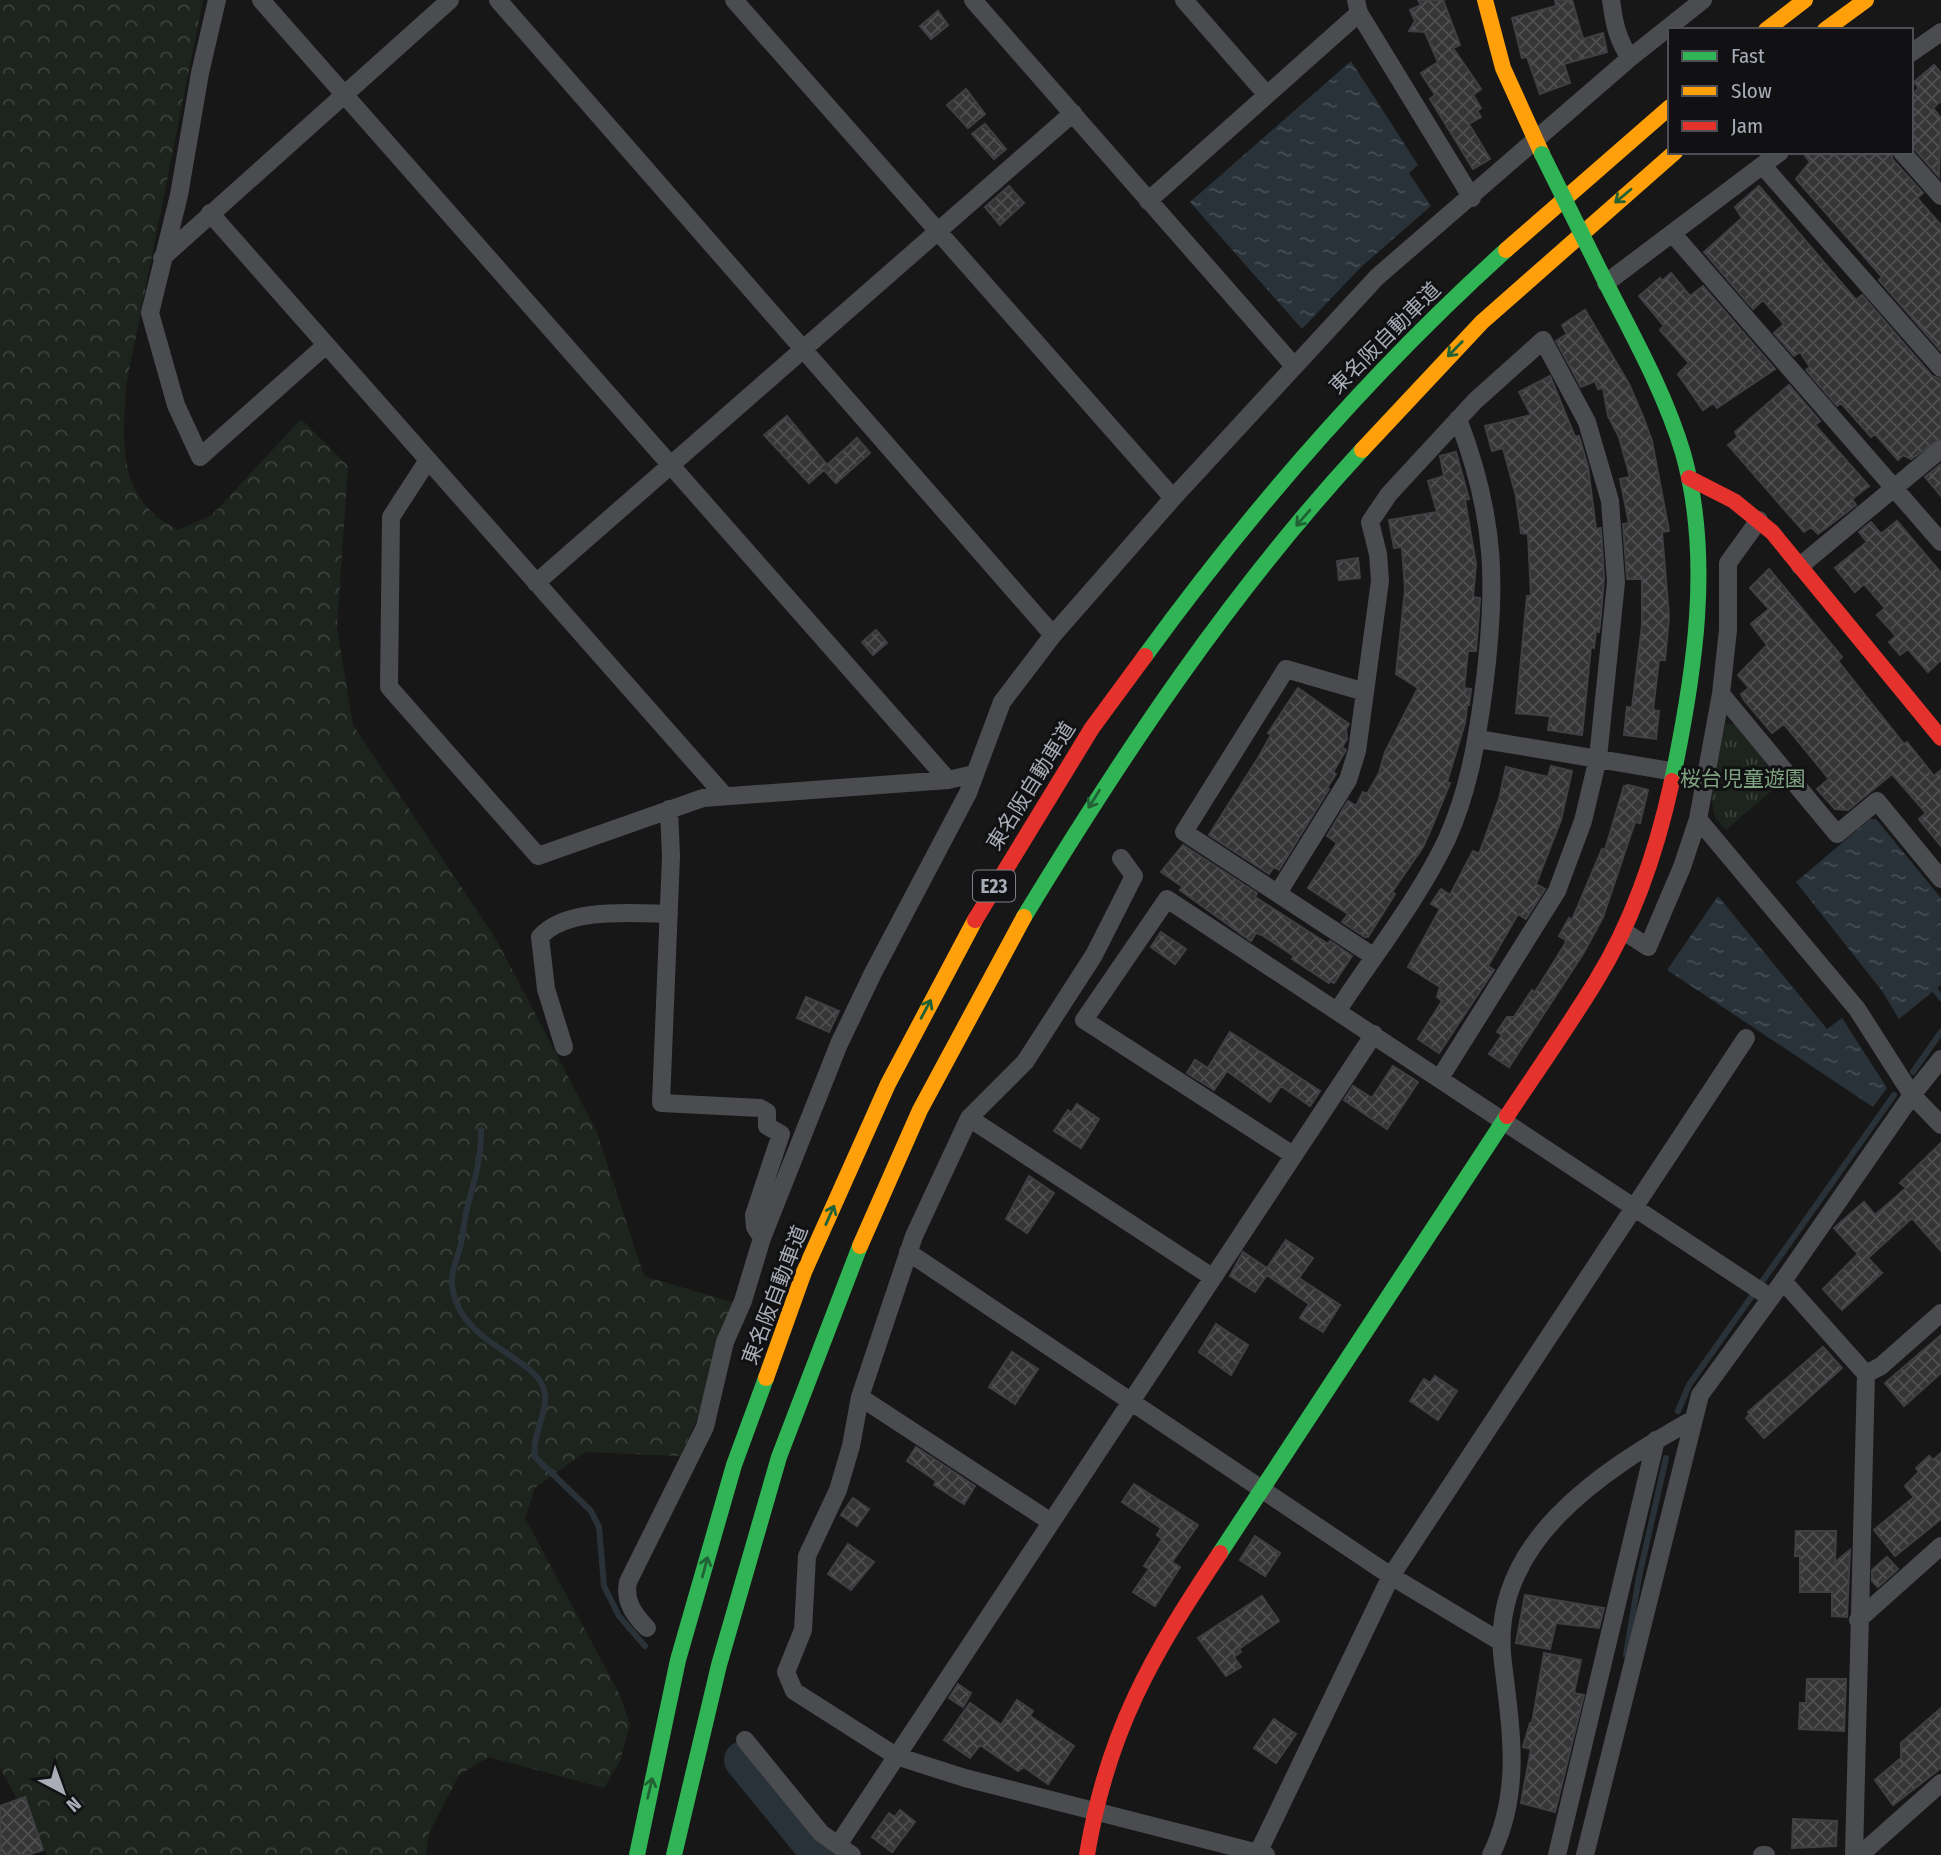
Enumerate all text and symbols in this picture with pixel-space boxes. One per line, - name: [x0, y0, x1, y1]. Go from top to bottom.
- legend: [1668, 28, 1913, 154]
- text: Fast: [1731, 43, 1765, 69]
- text: Slow: [1731, 78, 1772, 104]
- text: Jam: [1731, 113, 1763, 139]
- one-way arrow: [1615, 189, 1633, 204]
- street label: 東名阪自動車道: [1324, 277, 1446, 399]
- one-way arrow: [1446, 340, 1463, 357]
- one-way arrow: [1295, 509, 1311, 527]
- street label: 東名阪自動車道: [981, 717, 1081, 855]
- park label: 桜台児童遊園: [1680, 766, 1806, 792]
- one-way arrow: [1087, 788, 1101, 808]
- road number: E23: [973, 870, 1015, 902]
- one-way arrow: [920, 999, 933, 1020]
- one-way arrow: [824, 1204, 837, 1226]
- street label: 東名阪自動車道: [737, 1222, 813, 1368]
- one-way arrow: [699, 1556, 712, 1579]
- north arrow: [28, 1757, 98, 1827]
- one-way arrow: [644, 1777, 657, 1800]
- text: N: [62, 1792, 86, 1817]

